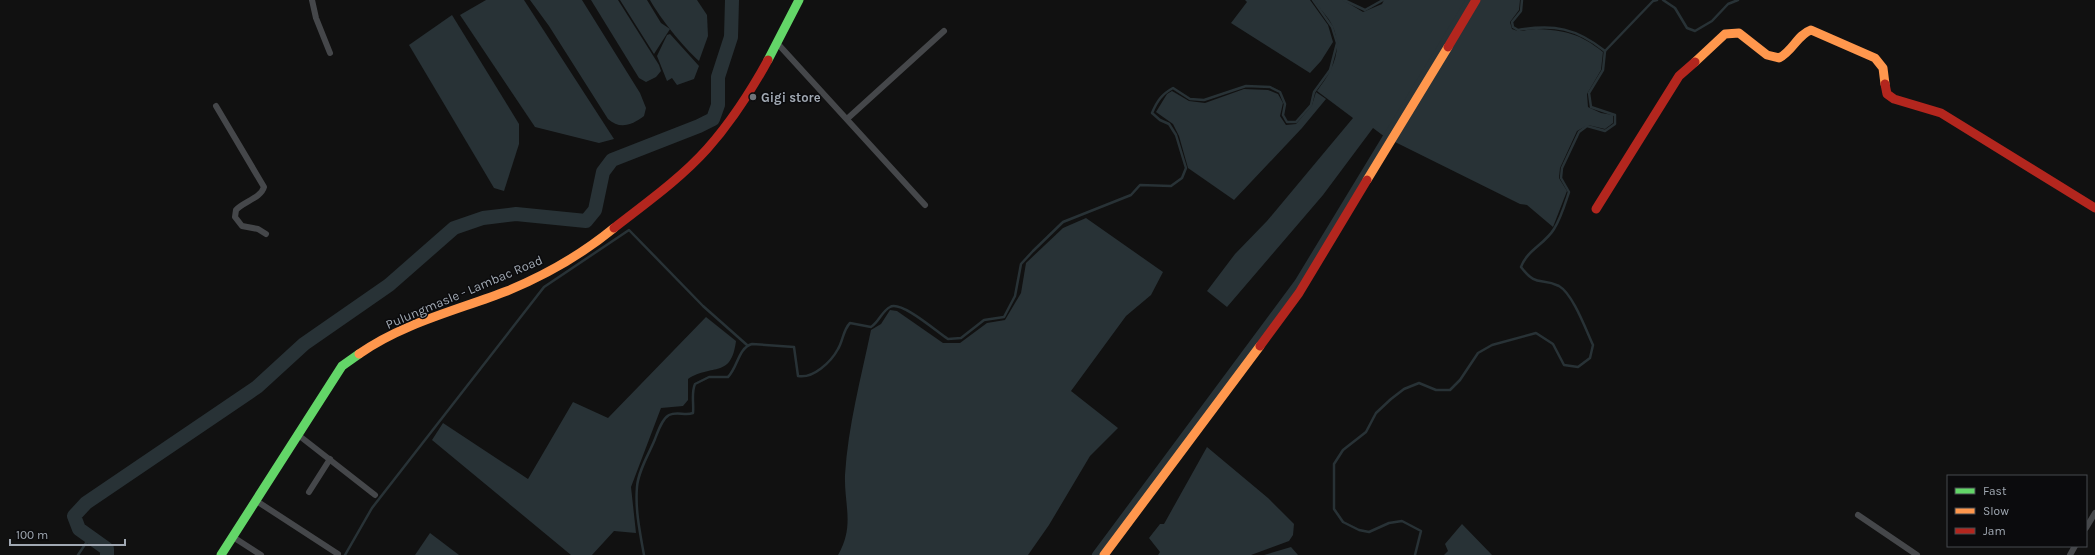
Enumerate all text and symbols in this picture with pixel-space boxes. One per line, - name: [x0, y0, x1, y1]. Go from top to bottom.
- place label: Gigi store: [761, 90, 821, 105]
- marker: Gigi store: [748, 92, 758, 102]
- street label: Pulungmasle - Lambac Road: [383, 252, 545, 332]
- legend: [1947, 475, 2087, 547]
- text: Fast: [1983, 484, 2007, 498]
- text: Slow: [1983, 504, 2009, 518]
- scale bar: [10, 521, 125, 547]
- text: Jam: [1983, 524, 2006, 538]
- text: 100 m: [16, 528, 48, 542]

